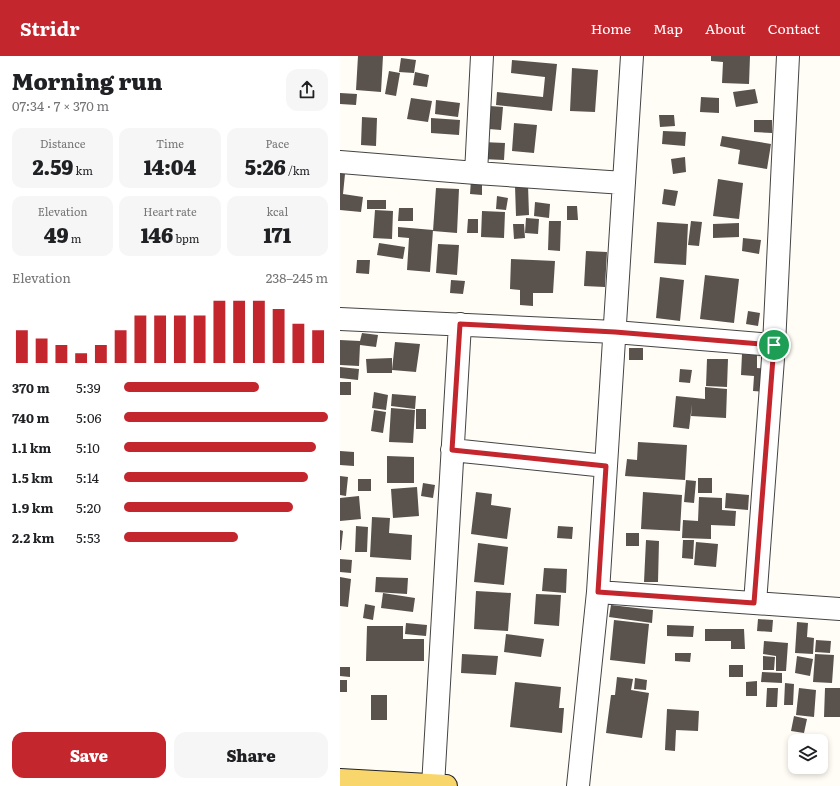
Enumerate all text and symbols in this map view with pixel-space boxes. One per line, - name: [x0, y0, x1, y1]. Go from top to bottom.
- text: Stridr: [20, 14, 79, 42]
- text: Home: [591, 18, 631, 38]
- text: Map: [653, 18, 683, 38]
- text: About: [705, 18, 746, 38]
- text: Contact: [768, 18, 820, 38]
- text: Morning run: [12, 64, 162, 97]
- button: share: [286, 69, 328, 111]
- text: 07:34 · 7 × 370 m: [12, 96, 109, 115]
- text: Distance: [40, 135, 85, 151]
- text: Time: [156, 135, 184, 151]
- text: Pace: [266, 135, 289, 151]
- text: 2.59: [33, 151, 73, 181]
- text: 14:04: [144, 151, 196, 181]
- text: 5:26: [245, 151, 286, 181]
- text: km: [73, 162, 93, 178]
- text: /km: [286, 162, 310, 178]
- text: Elevation: [38, 203, 88, 219]
- text: Heart rate: [143, 203, 197, 219]
- text: kcal: [266, 203, 288, 219]
- text: 49: [44, 219, 69, 249]
- text: 146: [141, 219, 173, 249]
- text: 171: [263, 219, 291, 249]
- text: m: [69, 230, 82, 246]
- text: bpm: [173, 230, 199, 246]
- text: Elevation: [12, 268, 71, 287]
- text: 238–245 m: [266, 268, 328, 287]
- pin: [757, 328, 791, 362]
- icon: arrive: [763, 334, 785, 356]
- text: 370 m: [12, 378, 50, 397]
- text: 5:39: [76, 378, 101, 397]
- text: 740 m: [12, 408, 50, 427]
- text: 5:06: [76, 408, 101, 427]
- text: 1.1 km: [12, 438, 51, 457]
- text: 5:10: [76, 438, 100, 457]
- text: 1.5 km: [12, 468, 53, 487]
- text: 5:14: [76, 468, 99, 487]
- text: 1.9 km: [12, 498, 53, 517]
- text: 5:20: [76, 498, 101, 517]
- text: 2.2 km: [12, 528, 55, 547]
- text: 5:53: [76, 528, 101, 547]
- button: Save: [12, 732, 166, 778]
- button: Share: [174, 732, 328, 778]
- map controls: [788, 734, 828, 774]
- button: layers: [788, 734, 828, 774]

